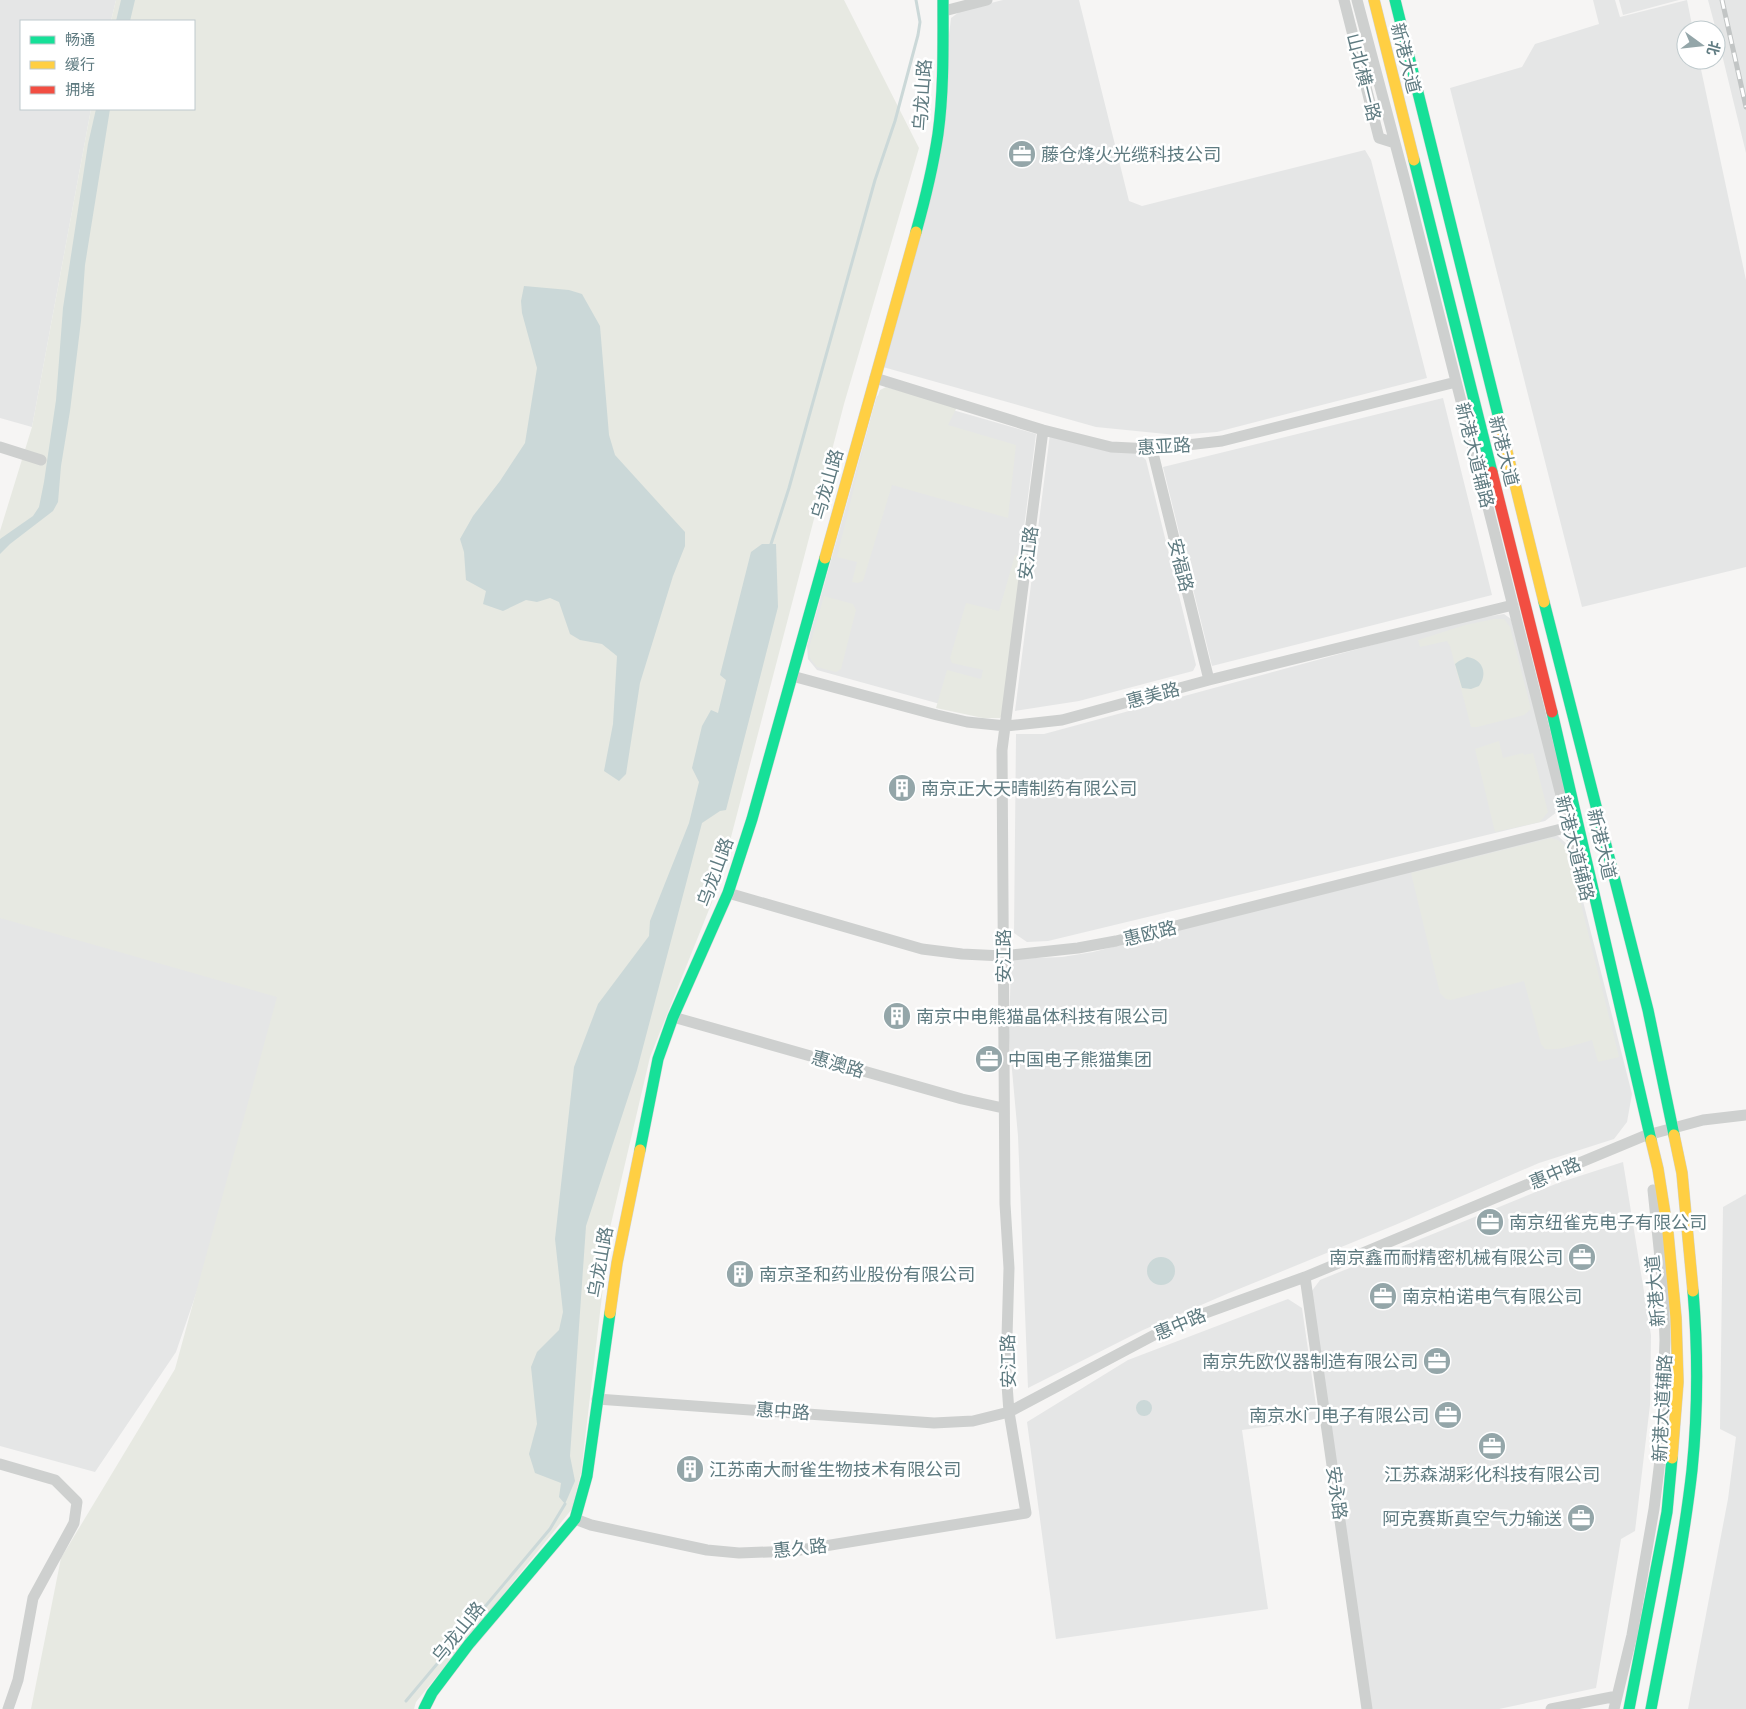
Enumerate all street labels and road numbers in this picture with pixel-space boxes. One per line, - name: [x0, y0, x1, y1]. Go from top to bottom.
- street label: 新港大道: [1386, 20, 1426, 96]
- street label: 山北横一路: [1342, 31, 1386, 123]
- street label: 乌龙山路: [908, 58, 936, 132]
- street label: 新港大道辅路: [1451, 400, 1499, 510]
- street label: 新港大道: [1484, 413, 1524, 489]
- street label: 惠亚路: [1136, 433, 1192, 459]
- street label: 乌龙山路: [806, 446, 848, 522]
- street label: 安江路: [1013, 525, 1043, 581]
- street label: 安福路: [1163, 536, 1199, 594]
- street label: 惠美路: [1124, 677, 1182, 713]
- street label: 新港大道辅路: [1551, 793, 1599, 903]
- street label: 新港大道: [1583, 806, 1621, 882]
- street label: 乌龙山路: [692, 834, 738, 910]
- street label: 惠欧路: [1121, 915, 1179, 951]
- street label: 安江路: [992, 929, 1015, 983]
- street label: 惠澳路: [809, 1046, 867, 1082]
- street label: 惠中路: [1526, 1152, 1584, 1194]
- street label: 乌龙山路: [582, 1225, 618, 1299]
- street label: 新港大道: [1640, 1254, 1670, 1328]
- street label: 惠中路: [1151, 1303, 1209, 1345]
- street label: 安江路: [996, 1334, 1020, 1388]
- street label: 新港大道辅路: [1648, 1353, 1676, 1463]
- street label: 惠中路: [755, 1398, 811, 1424]
- street label: 安永路: [1322, 1465, 1352, 1521]
- street label: 惠久路: [772, 1534, 828, 1562]
- street label: 乌龙山路: [426, 1597, 490, 1667]

